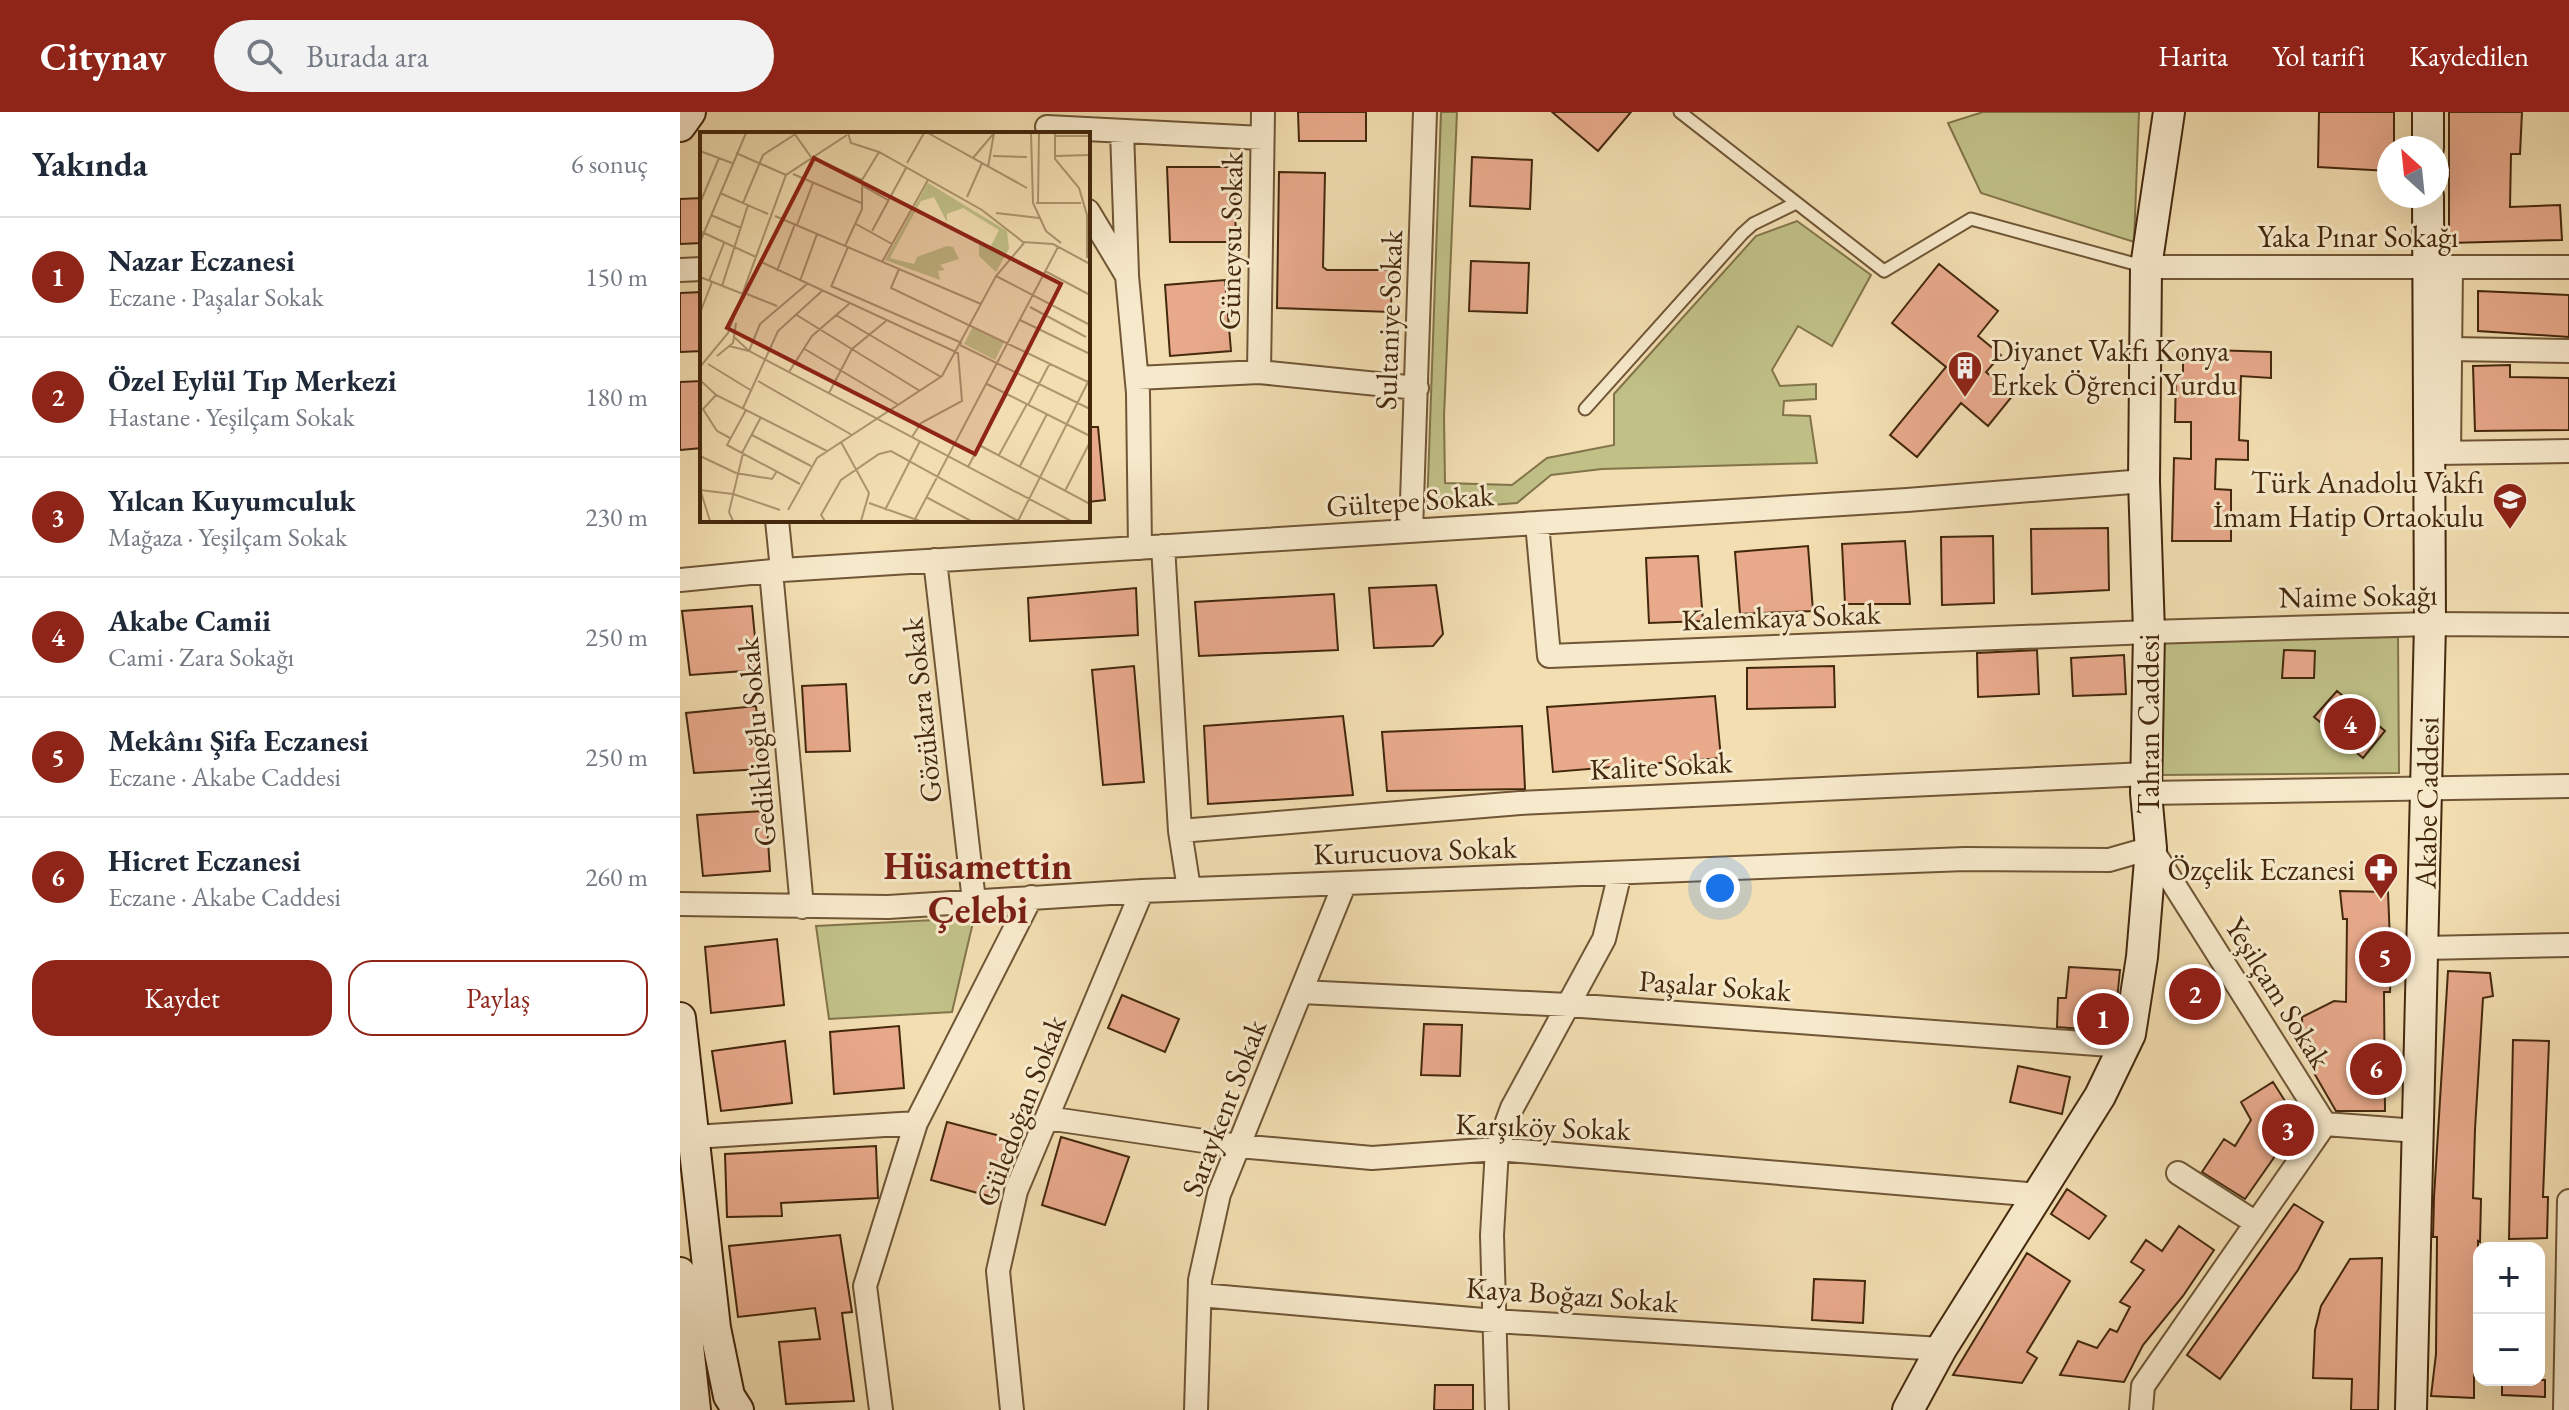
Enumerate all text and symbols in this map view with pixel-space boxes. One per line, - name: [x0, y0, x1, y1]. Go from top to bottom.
- search box: [214, 20, 774, 92]
- text: Citynav: [40, 32, 166, 81]
- icon: search: [242, 34, 286, 78]
- text: Burada ara: [306, 37, 429, 76]
- text: Harita: [2158, 38, 2228, 74]
- text: Yol tarifi: [2272, 38, 2365, 74]
- text: Kaydedilen: [2409, 38, 2529, 74]
- inset map: [700, 132, 1090, 522]
- north arrow: [2377, 136, 2449, 208]
- text: Yakında: [32, 142, 148, 186]
- text: 6 sonuç: [571, 147, 648, 181]
- street label: Güneysu Sokak: [1209, 151, 1252, 330]
- street label: Yaka Pınar Sokağı: [2258, 217, 2458, 256]
- street label: Sultaniye Sokak: [1366, 228, 1411, 411]
- text: Nazar Eczanesi: [108, 241, 295, 280]
- text: 1: [51, 260, 65, 294]
- text: 150 m: [585, 260, 648, 294]
- text: Eczane · Paşalar Sokak: [108, 280, 324, 314]
- place label: Diyanet Vakfı Konya Erkek Öğrenci Yurdu: [1991, 331, 2237, 404]
- building icon: Diyanet Vakfı Konya Erkek Öğrenci Yurdu: [1946, 349, 1984, 399]
- text: Özel Eylül Tıp Merkezi: [108, 361, 397, 400]
- text: 2: [51, 380, 65, 414]
- text: 180 m: [585, 380, 648, 414]
- text: Hastane · Yeşilçam Sokak: [108, 400, 355, 434]
- place label: Türk Anadolu Vakfı İmam Hatip Ortaokulu: [2213, 463, 2484, 536]
- street label: Gültepe Sokak: [1325, 475, 1496, 526]
- text: Yılcan Kuyumculuk: [108, 481, 356, 520]
- school or university icon: Türk Anadolu Vakfı İmam Hatip Ortaokulu: [2491, 481, 2529, 531]
- text: 3: [51, 500, 65, 534]
- text: 230 m: [585, 500, 648, 534]
- text: Mağaza · Yeşilçam Sokak: [108, 520, 347, 554]
- street label: Naime Sokağı: [2278, 575, 2438, 616]
- street label: Kalemkaya Sokak: [1681, 593, 1882, 639]
- text: Akabe Camii: [108, 601, 271, 640]
- street label: Gözükara Sokak: [892, 615, 951, 805]
- text: 4: [51, 620, 65, 654]
- text: 250 m: [585, 620, 648, 654]
- street label: Tahran Caddesi: [2129, 634, 2168, 814]
- street label: Gediklioğlu Sokak: [728, 635, 785, 848]
- text: Cami · Zara Sokağı: [108, 640, 294, 674]
- pin: 4: [2324, 694, 2376, 754]
- street label: Akabe Caddesi: [2405, 717, 2448, 890]
- text: Mekânı Şifa Eczanesi: [108, 721, 369, 760]
- text: 5: [51, 740, 65, 774]
- text: 250 m: [585, 740, 648, 774]
- street label: Kalite Sokak: [1589, 742, 1734, 789]
- text: Eczane · Akabe Caddesi: [108, 760, 341, 794]
- street label: Kurucuova Sokak: [1313, 827, 1518, 874]
- text: Hicret Eczanesi: [108, 841, 301, 880]
- district label: Hüsamettin Çelebi: [884, 841, 1072, 934]
- place label: Özçelik Eczanesi: [2167, 850, 2355, 889]
- pharmacy icon: Özçelik Eczanesi: [2362, 851, 2400, 901]
- text: 6: [51, 860, 65, 894]
- text: 260 m: [585, 860, 648, 894]
- your location: [1700, 868, 1740, 908]
- text: Eczane · Akabe Caddesi: [108, 880, 341, 914]
- street label: Yeşilçam Sokak: [2216, 910, 2341, 1077]
- pin: 5: [2359, 927, 2411, 987]
- button: Kaydet: [32, 960, 332, 1036]
- button: Paylaş: [348, 960, 648, 1036]
- street label: Paşalar Sokak: [1638, 961, 1793, 1010]
- pin: 2: [2169, 964, 2221, 1024]
- pin: 1: [2077, 989, 2129, 1049]
- street label: Güledoğan Sokak: [966, 1009, 1075, 1212]
- street label: Saraykent Sokak: [1172, 1013, 1275, 1202]
- pin: 6: [2350, 1039, 2402, 1099]
- pin: 3: [2262, 1100, 2314, 1160]
- street label: Karşıköy Sokak: [1455, 1104, 1632, 1149]
- map controls: [2473, 1242, 2545, 1386]
- button: +: [2473, 1242, 2545, 1314]
- street label: Kaya Boğazı Sokak: [1465, 1268, 1680, 1321]
- button: −: [2473, 1314, 2545, 1386]

